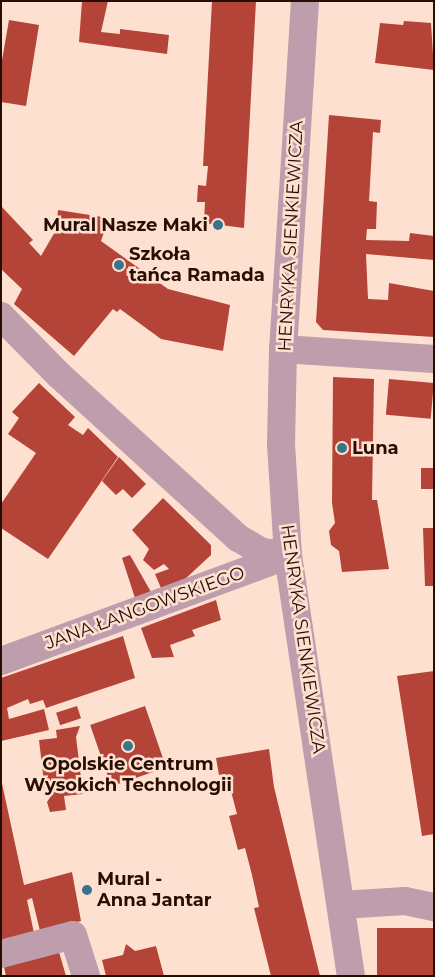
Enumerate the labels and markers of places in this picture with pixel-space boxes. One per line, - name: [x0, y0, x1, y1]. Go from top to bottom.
- place label: Mural Nasze Maki: [43, 214, 208, 236]
- marker: Mural Nasze Maki: [212, 219, 224, 231]
- place label: Szkoła tańca Ramada: [129, 244, 265, 286]
- marker: Szkoła tańca Ramada: [113, 259, 125, 271]
- place label: Luna: [352, 437, 399, 459]
- marker: Luna: [336, 442, 348, 454]
- marker: Opolskie Centrum Wysokich Technologii: [122, 740, 134, 752]
- place label: Opolskie Centrum Wysokich Technologii: [24, 754, 232, 796]
- place label: Mural - Anna Jantar: [97, 869, 212, 912]
- marker: Mural - Anna Jantar: [81, 884, 93, 896]

